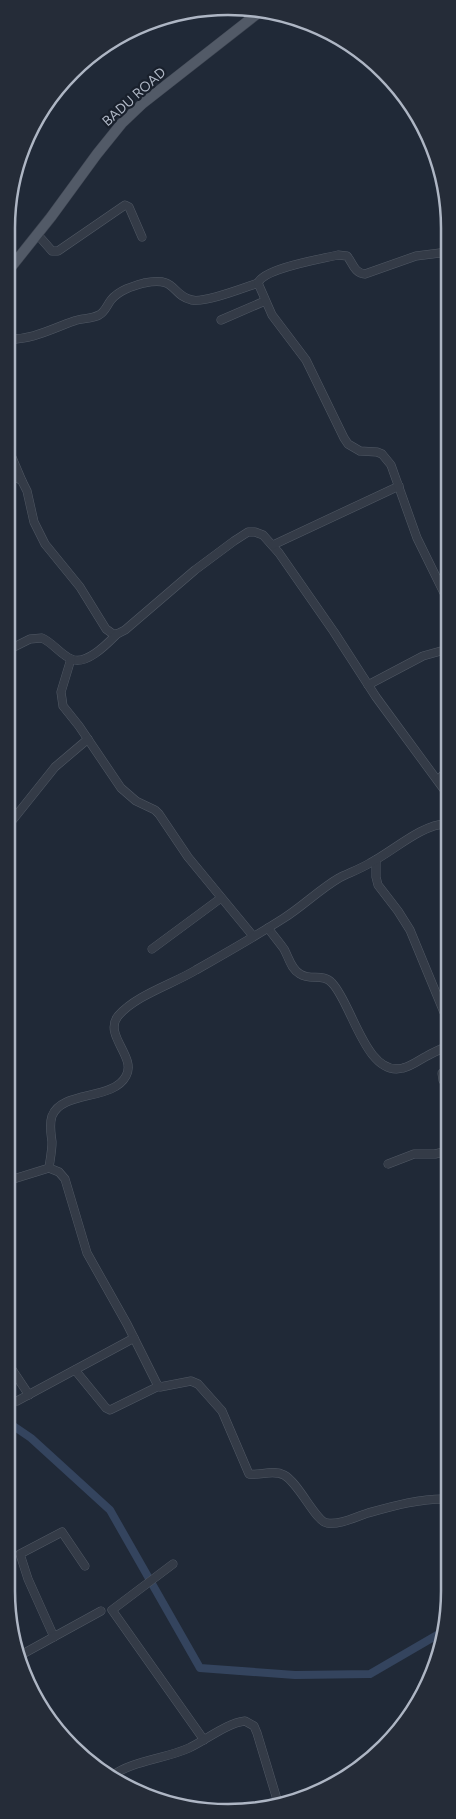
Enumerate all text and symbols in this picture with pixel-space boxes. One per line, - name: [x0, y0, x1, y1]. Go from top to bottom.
- street label: BADU ROAD: [99, 64, 169, 130]

